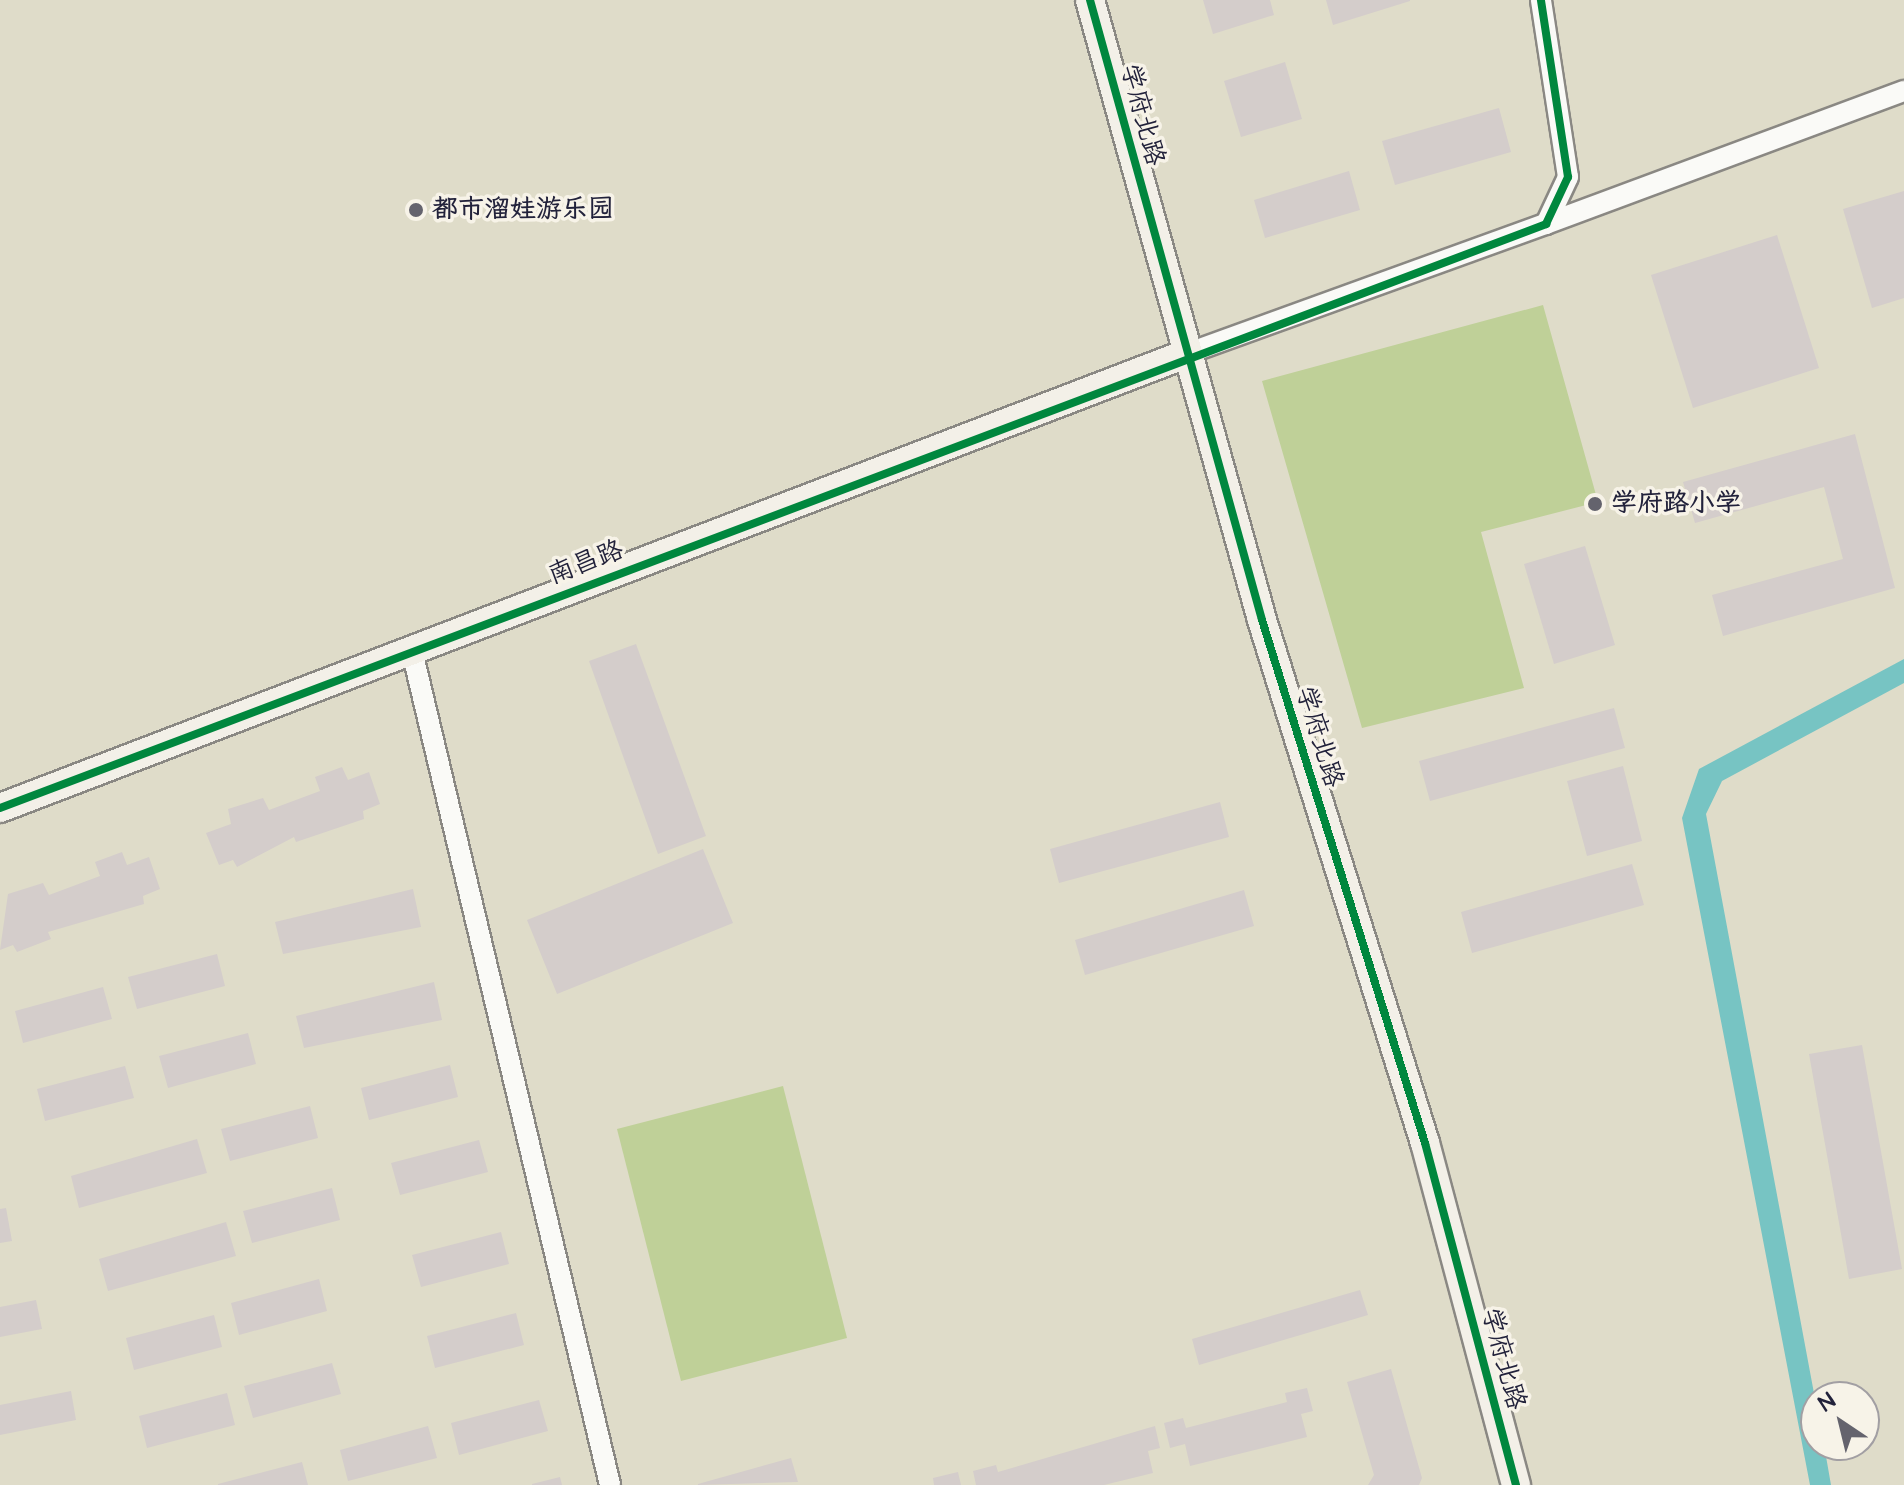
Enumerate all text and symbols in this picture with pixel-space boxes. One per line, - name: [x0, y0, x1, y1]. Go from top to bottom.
- street label: 学府北路: [1113, 61, 1171, 169]
- place label: 都市溜娃游乐园: [432, 194, 614, 226]
- marker: 都市溜娃游乐园: [407, 201, 425, 219]
- place label: 学府路小学: [1611, 488, 1741, 520]
- marker: 学府路小学: [1586, 495, 1604, 513]
- street label: 南昌路: [544, 534, 628, 592]
- street label: 学府北路: [1289, 683, 1349, 791]
- street label: 学府北路: [1474, 1305, 1532, 1413]
- north arrow: [1800, 1381, 1880, 1461]
- text: N: [1813, 1386, 1842, 1419]

